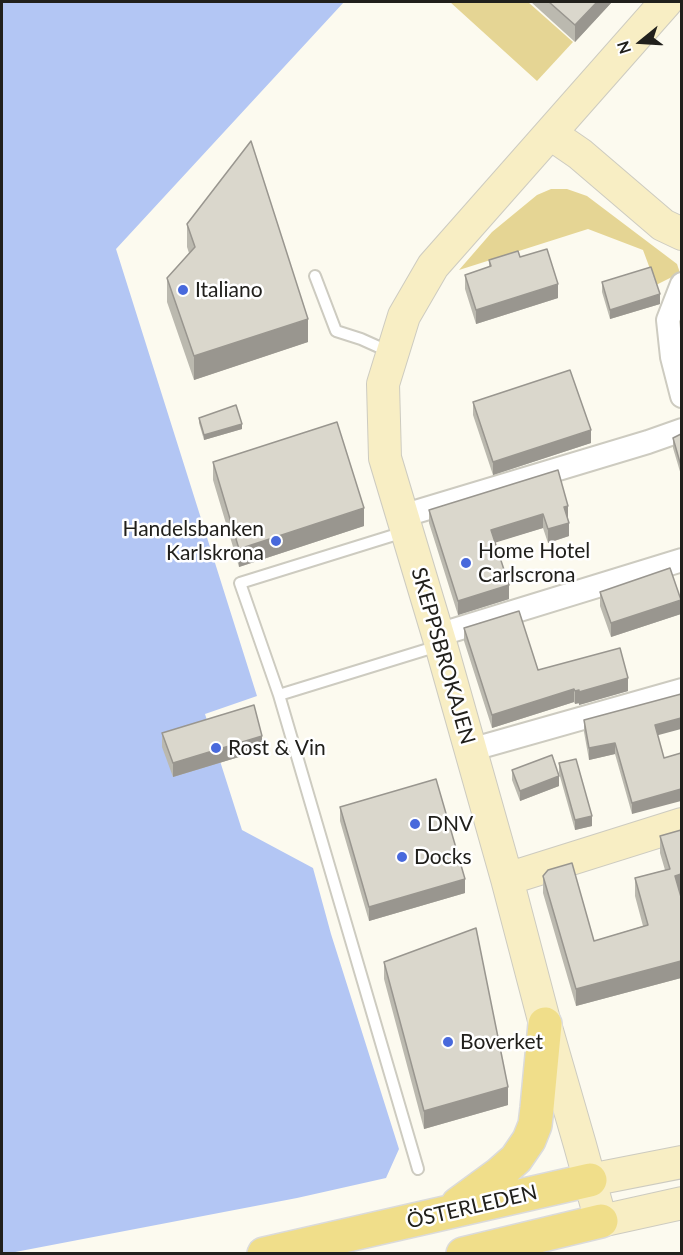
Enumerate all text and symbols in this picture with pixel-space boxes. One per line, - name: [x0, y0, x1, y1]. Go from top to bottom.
- north arrow: [611, 12, 671, 72]
- text: N: [612, 39, 634, 57]
- place label: Italiano: [195, 277, 263, 303]
- marker: Italiano: [176, 283, 190, 297]
- place label: Handelsbanken Karlskrona: [122, 516, 264, 566]
- marker: Handelsbanken Karlskrona: [269, 534, 283, 548]
- place label: Home Hotel Carlscrona: [478, 538, 590, 588]
- marker: Home Hotel Carlscrona: [459, 556, 473, 570]
- street label: SKEPPSBROKAJEN: [406, 565, 480, 747]
- place label: Rost & Vin: [228, 735, 326, 761]
- marker: Rost & Vin: [209, 741, 223, 755]
- place label: DNV: [427, 811, 473, 837]
- marker: DNV: [408, 817, 422, 831]
- place label: Docks: [414, 844, 472, 870]
- marker: Docks: [395, 850, 409, 864]
- place label: Boverket: [460, 1029, 543, 1055]
- marker: Boverket: [441, 1035, 455, 1049]
- street label: ÖSTERLEDEN: [404, 1180, 540, 1234]

